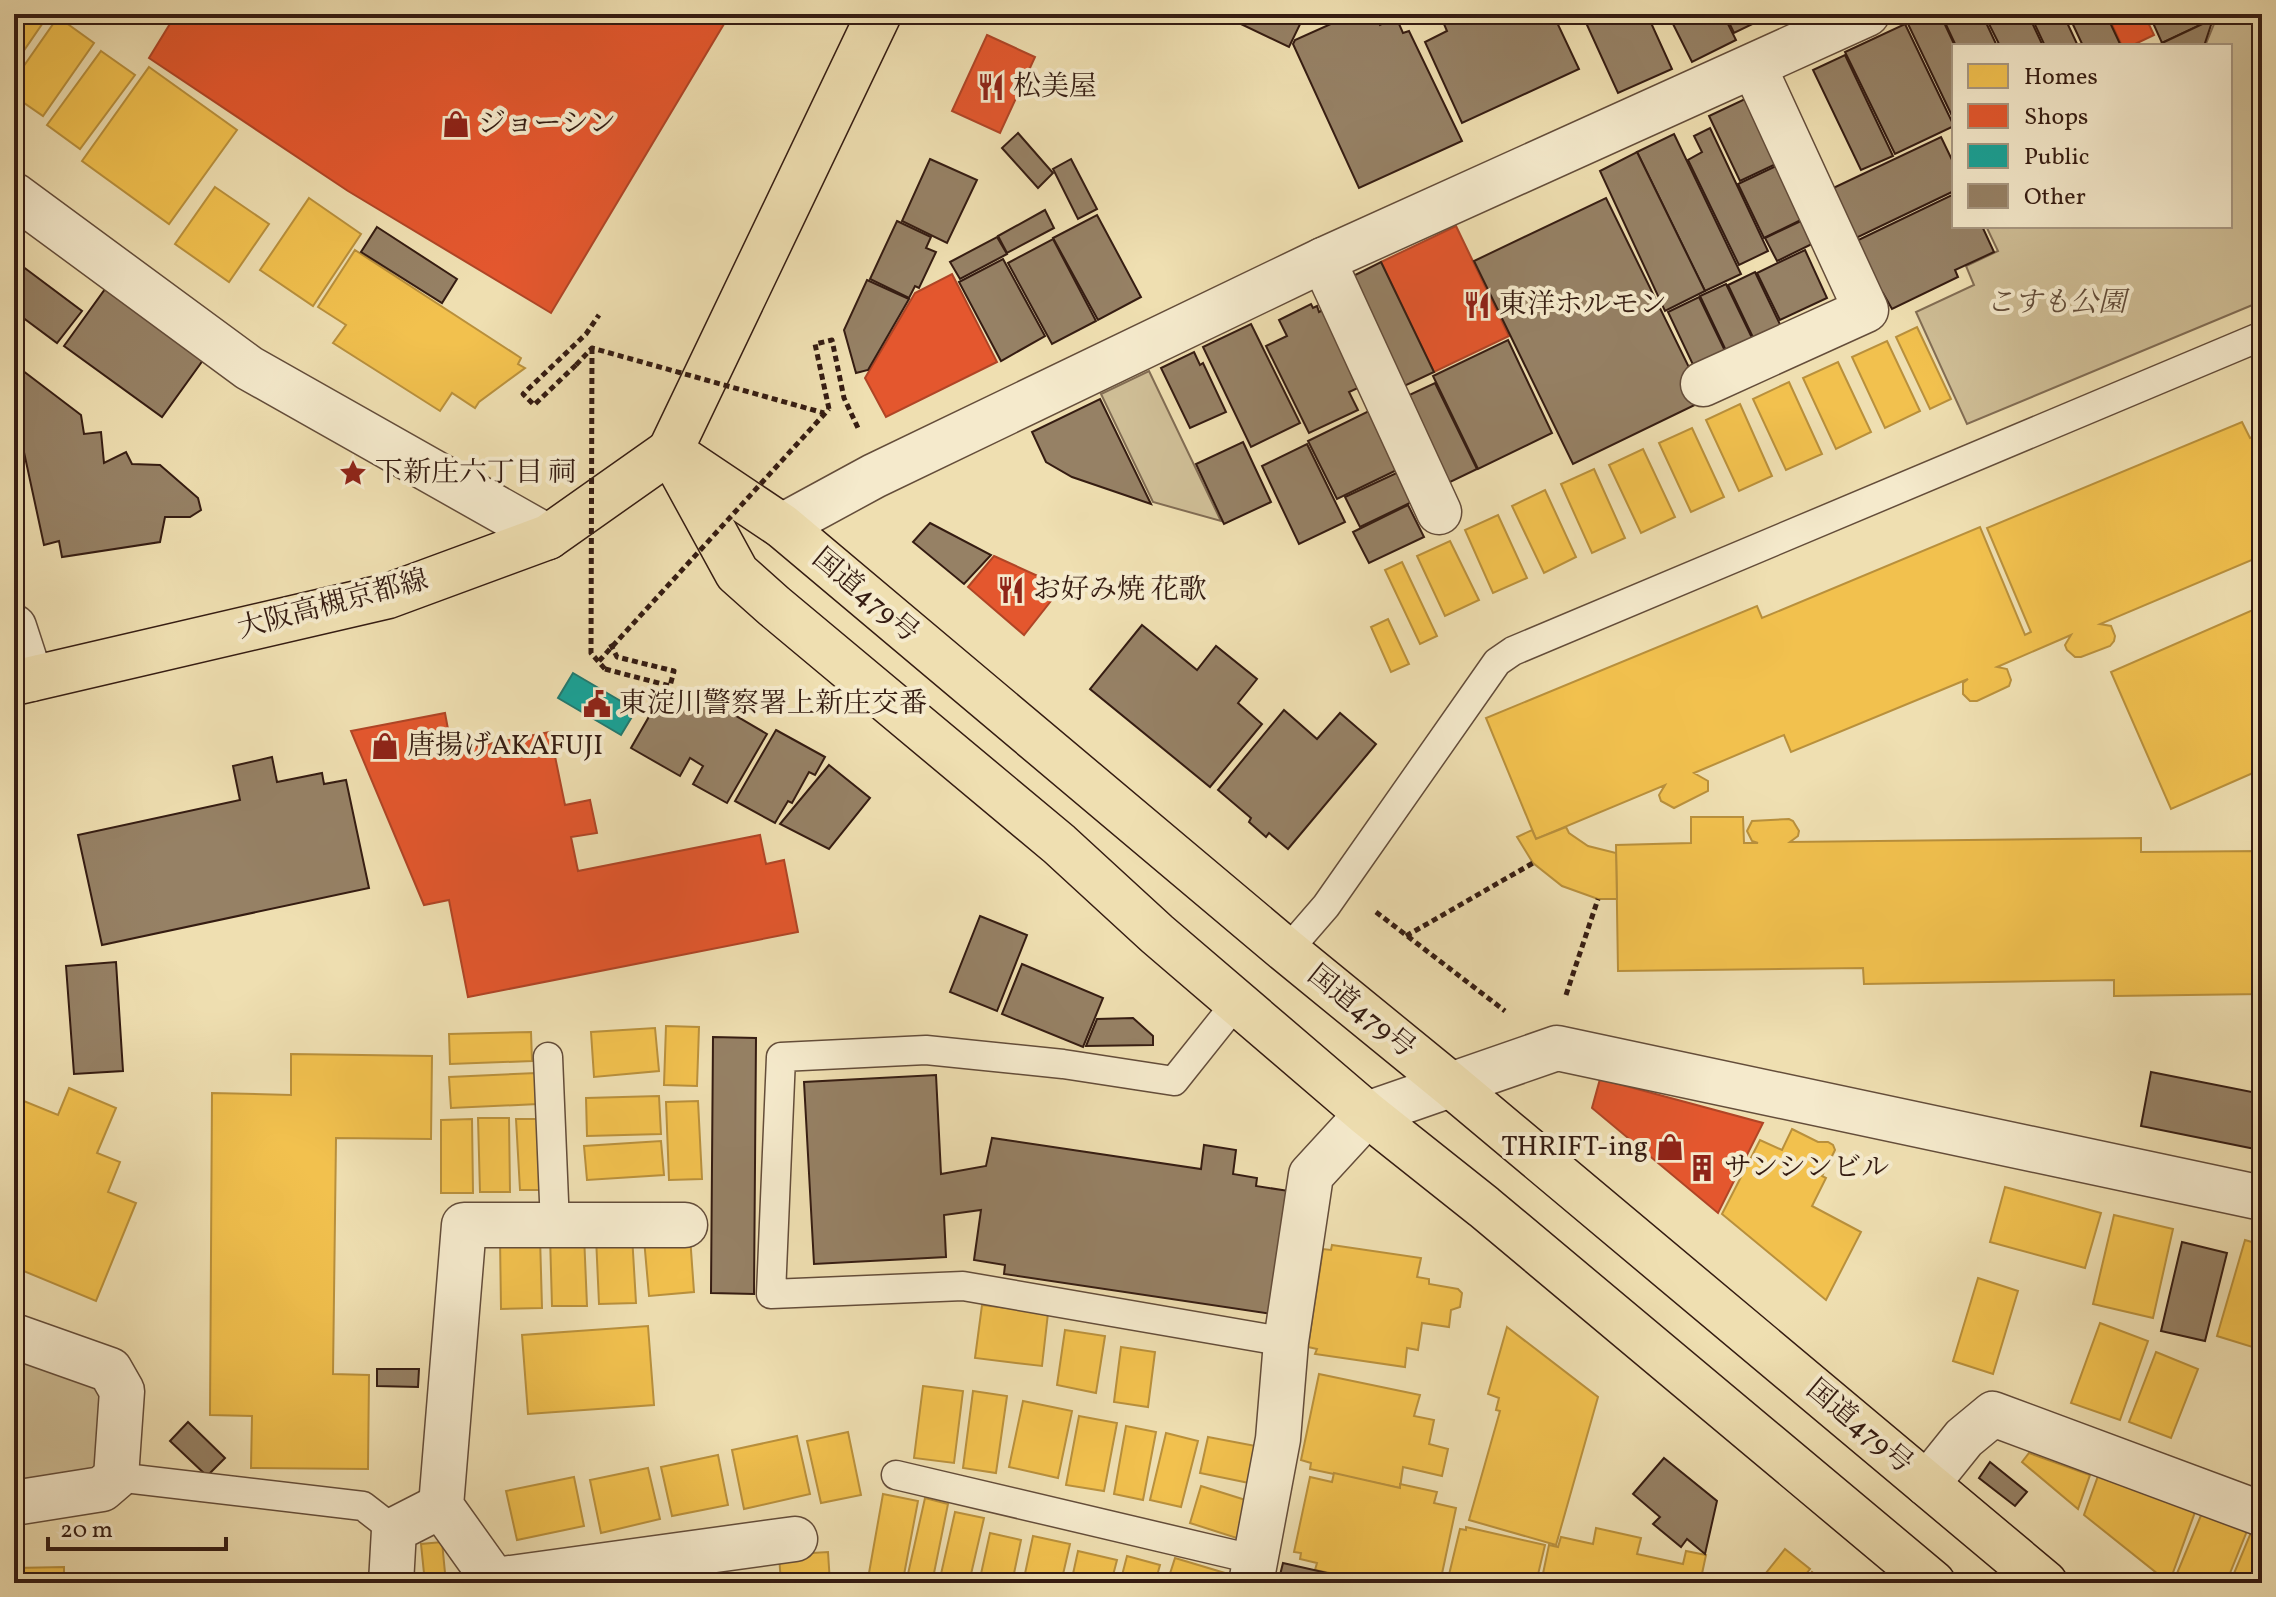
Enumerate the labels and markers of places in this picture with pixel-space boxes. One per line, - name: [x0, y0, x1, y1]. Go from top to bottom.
- place label: 松美屋: [1013, 68, 1097, 107]
- restaurant icon: 松美屋: [976, 72, 1006, 102]
- place label: ジョーシン: [478, 105, 616, 144]
- shop icon: ジョーシン: [441, 109, 471, 139]
- place label: 東洋ホルモン: [1499, 286, 1667, 325]
- restaurant icon: 東洋ホルモン: [1462, 290, 1492, 320]
- place label: 下新庄六丁目 祠: [375, 454, 577, 493]
- place icon: 下新庄六丁目 祠: [338, 458, 368, 488]
- place label: お好み焼 花歌: [1033, 571, 1207, 610]
- restaurant icon: お好み焼 花歌: [996, 575, 1026, 605]
- place label: 東淀川警察署上新庄交番: [619, 685, 927, 724]
- public building icon: 東淀川警察署上新庄交番: [582, 689, 612, 719]
- place label: 唐揚げAKAFUJI: [407, 727, 603, 766]
- shop icon: 唐揚げAKAFUJI: [370, 731, 400, 761]
- place label: THRIFT-ing: [1501, 1128, 1648, 1167]
- shop icon: THRIFT-ing: [1655, 1132, 1685, 1162]
- place label: サンシンビル: [1724, 1149, 1889, 1188]
- building icon: サンシンビル: [1687, 1153, 1717, 1183]

